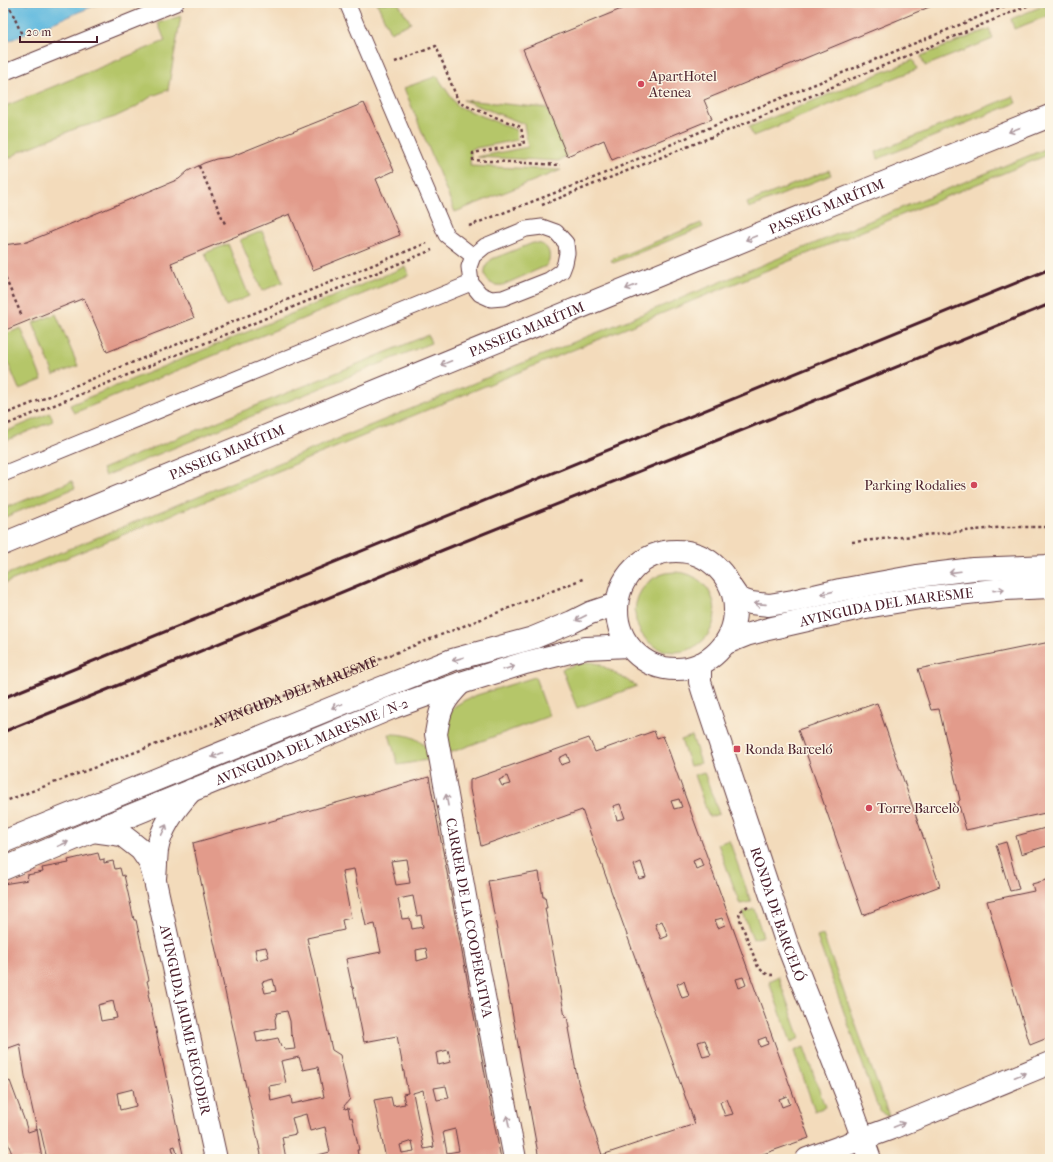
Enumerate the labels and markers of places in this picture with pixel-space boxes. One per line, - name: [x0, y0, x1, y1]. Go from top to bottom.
- place label: ApartHotel Atenea: [648, 68, 717, 101]
- marker: ApartHotel Atenea: [636, 79, 646, 89]
- place label: Parking Rodalies: [864, 477, 966, 494]
- marker: Parking Rodalies: [969, 480, 979, 490]
- place label: Ronda Barceló: [745, 741, 833, 758]
- marker: Ronda Barceló: [732, 744, 742, 754]
- place label: Torre Barcelò: [877, 800, 959, 817]
- marker: Torre Barcelò: [864, 803, 874, 813]

